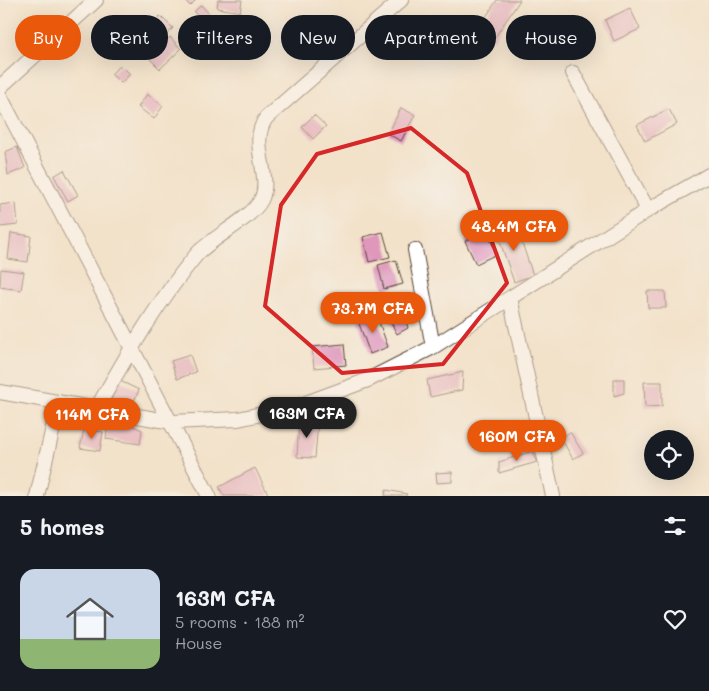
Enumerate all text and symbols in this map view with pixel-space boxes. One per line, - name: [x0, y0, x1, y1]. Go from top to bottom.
- chip: Buy: [15, 15, 81, 60]
- chip: Rent: [91, 15, 168, 60]
- chip: Filters: [178, 15, 271, 60]
- chip: New: [281, 15, 355, 60]
- chip: Apartment: [365, 15, 496, 60]
- chip: House: [506, 15, 596, 60]
- pin: 48.4M CFA: [457, 210, 571, 252]
- text: 48.4M CFA: [471, 215, 557, 236]
- pin: 73.7M CFA: [316, 292, 430, 334]
- text: 73.7M CFA: [332, 297, 414, 318]
- pin: 163M CFA: [255, 396, 359, 439]
- pin: 114M CFA: [40, 398, 144, 440]
- text: 163M CFA: [269, 402, 345, 423]
- text: 114M CFA: [55, 403, 129, 424]
- pin: 160M CFA: [465, 420, 569, 462]
- text: 160M CFA: [478, 425, 556, 446]
- map controls: [644, 430, 694, 480]
- button: locate: [644, 430, 694, 480]
- icon: filters: [661, 512, 689, 540]
- text: 5 homes: [20, 513, 105, 540]
- text: 163M CFA: [175, 584, 276, 611]
- icon: home: [60, 589, 120, 649]
- icon: heart: [661, 605, 689, 633]
- text: 5 rooms · 188 m²: [175, 611, 305, 632]
- text: House: [175, 632, 222, 653]

